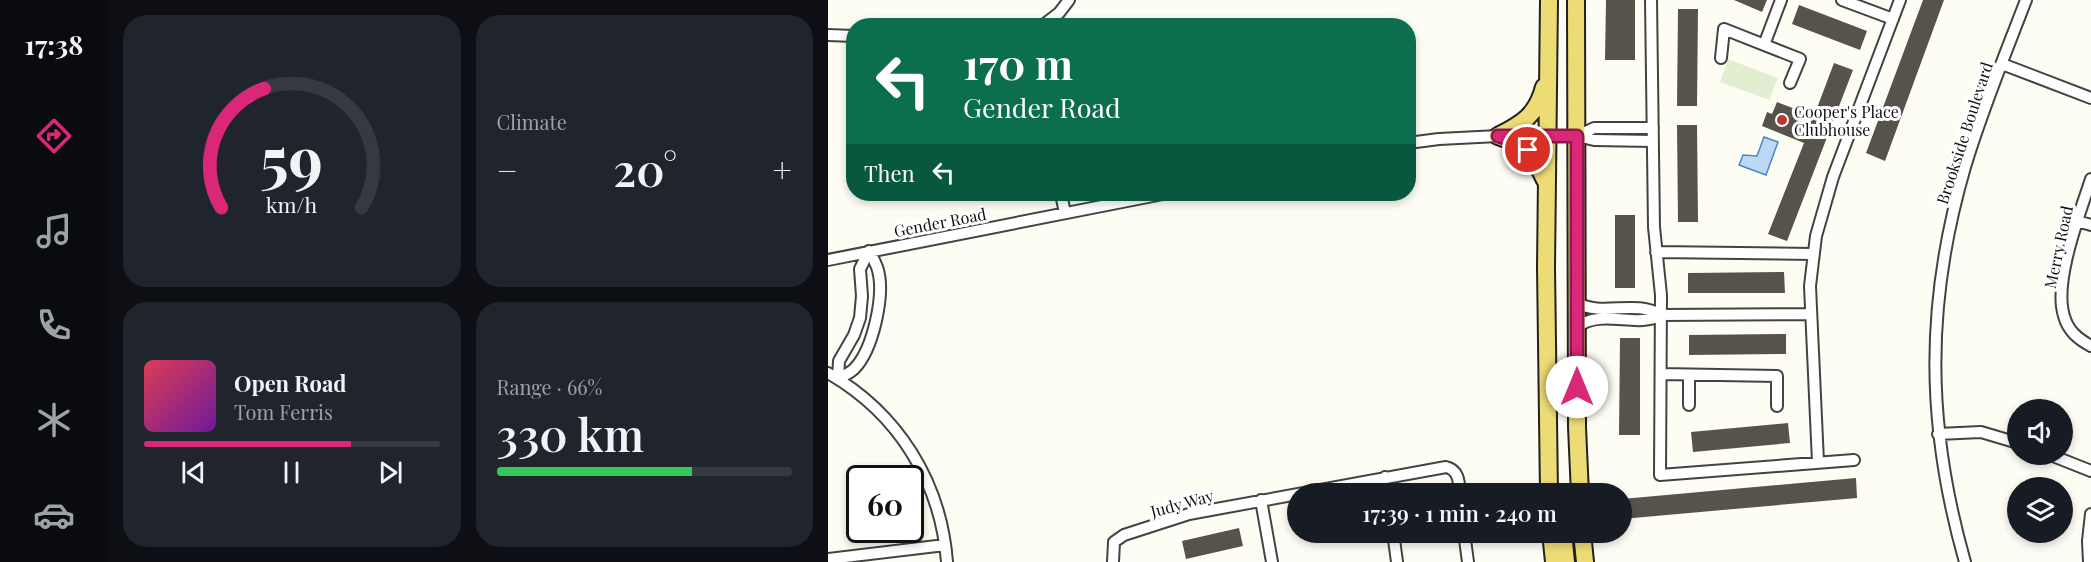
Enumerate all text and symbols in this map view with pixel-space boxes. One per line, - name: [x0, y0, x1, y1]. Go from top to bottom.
- text: 17:38: [25, 26, 83, 62]
- text: 170 m: [963, 35, 1073, 91]
- icon: left: [864, 42, 942, 120]
- street label: Brookside Boulevard: [1931, 59, 1997, 207]
- text: Gender Road: [963, 89, 1121, 125]
- place label: Cooper's Place Clubhouse: [1794, 101, 1899, 140]
- text: Climate: [497, 108, 567, 135]
- marker: Cooper's Place Clubhouse: [1775, 113, 1789, 127]
- text: 59: [260, 114, 323, 198]
- icon: directions: [33, 115, 75, 157]
- pin: [1502, 124, 1553, 175]
- icon: arrive: [1511, 133, 1544, 166]
- text: 20°: [613, 138, 677, 198]
- text: −: [497, 147, 518, 191]
- text: +: [773, 147, 792, 191]
- icon: left: [927, 156, 960, 189]
- text: Then: [864, 158, 915, 188]
- text: km/h: [266, 190, 318, 218]
- street label: Gender Road: [892, 203, 988, 241]
- street label: Merry Road: [2039, 204, 2077, 290]
- icon: music: [33, 210, 75, 252]
- icon: phone: [33, 304, 75, 346]
- position arrow: [1545, 355, 1609, 419]
- text: Open Road: [234, 368, 346, 398]
- text: Range · 66%: [497, 373, 602, 400]
- text: Tom Ferris: [234, 398, 333, 425]
- icon: climate: [33, 399, 75, 441]
- map controls: [2007, 399, 2073, 543]
- button: sound: [2007, 399, 2073, 465]
- text: 330 km: [497, 403, 644, 463]
- icon: previous: [177, 456, 210, 489]
- icon: pause: [275, 456, 308, 489]
- icon: next: [374, 456, 407, 489]
- speed limit sign: 60: [846, 465, 924, 543]
- button: layers: [2007, 477, 2073, 543]
- street label: Judy Way: [1147, 485, 1216, 522]
- icon: car: [33, 494, 75, 536]
- text: 17:39 · 1 min · 240 m: [1362, 498, 1557, 528]

